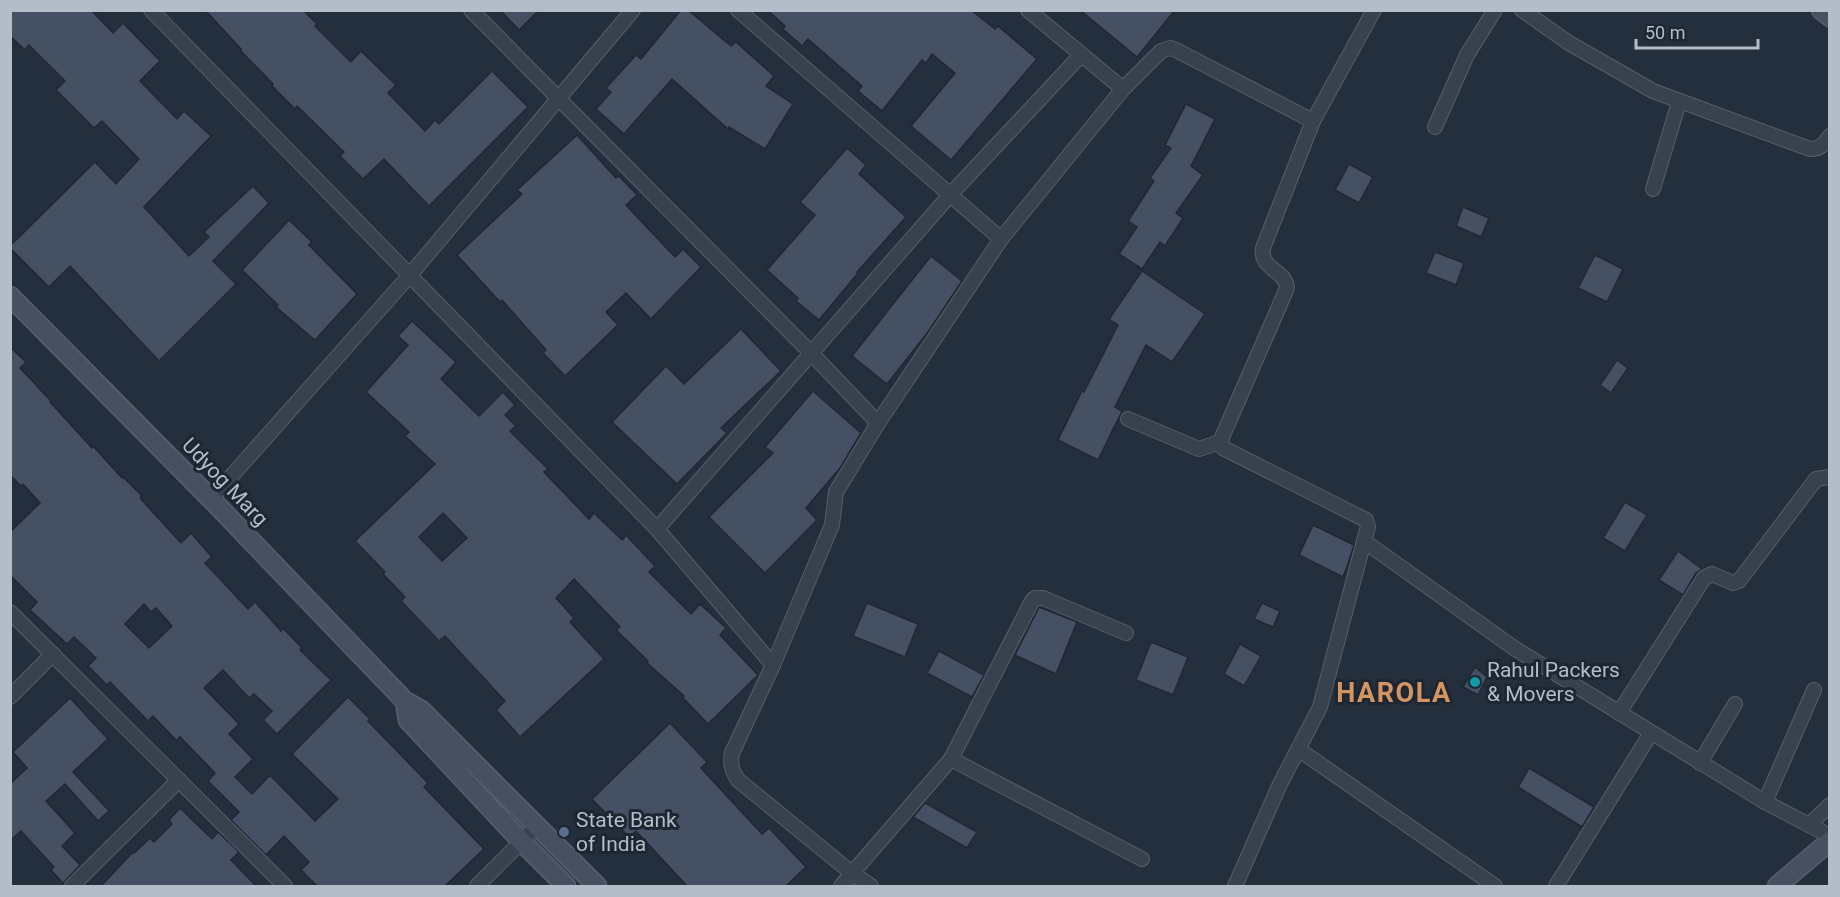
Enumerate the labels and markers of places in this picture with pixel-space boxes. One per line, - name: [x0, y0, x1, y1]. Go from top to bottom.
- place label: Rahul Packers & Movers: [1487, 658, 1620, 706]
- marker: Rahul Packers & Movers: [1468, 675, 1482, 689]
- place label: State Bank of India: [576, 808, 677, 856]
- marker: State Bank of India: [557, 825, 571, 839]

